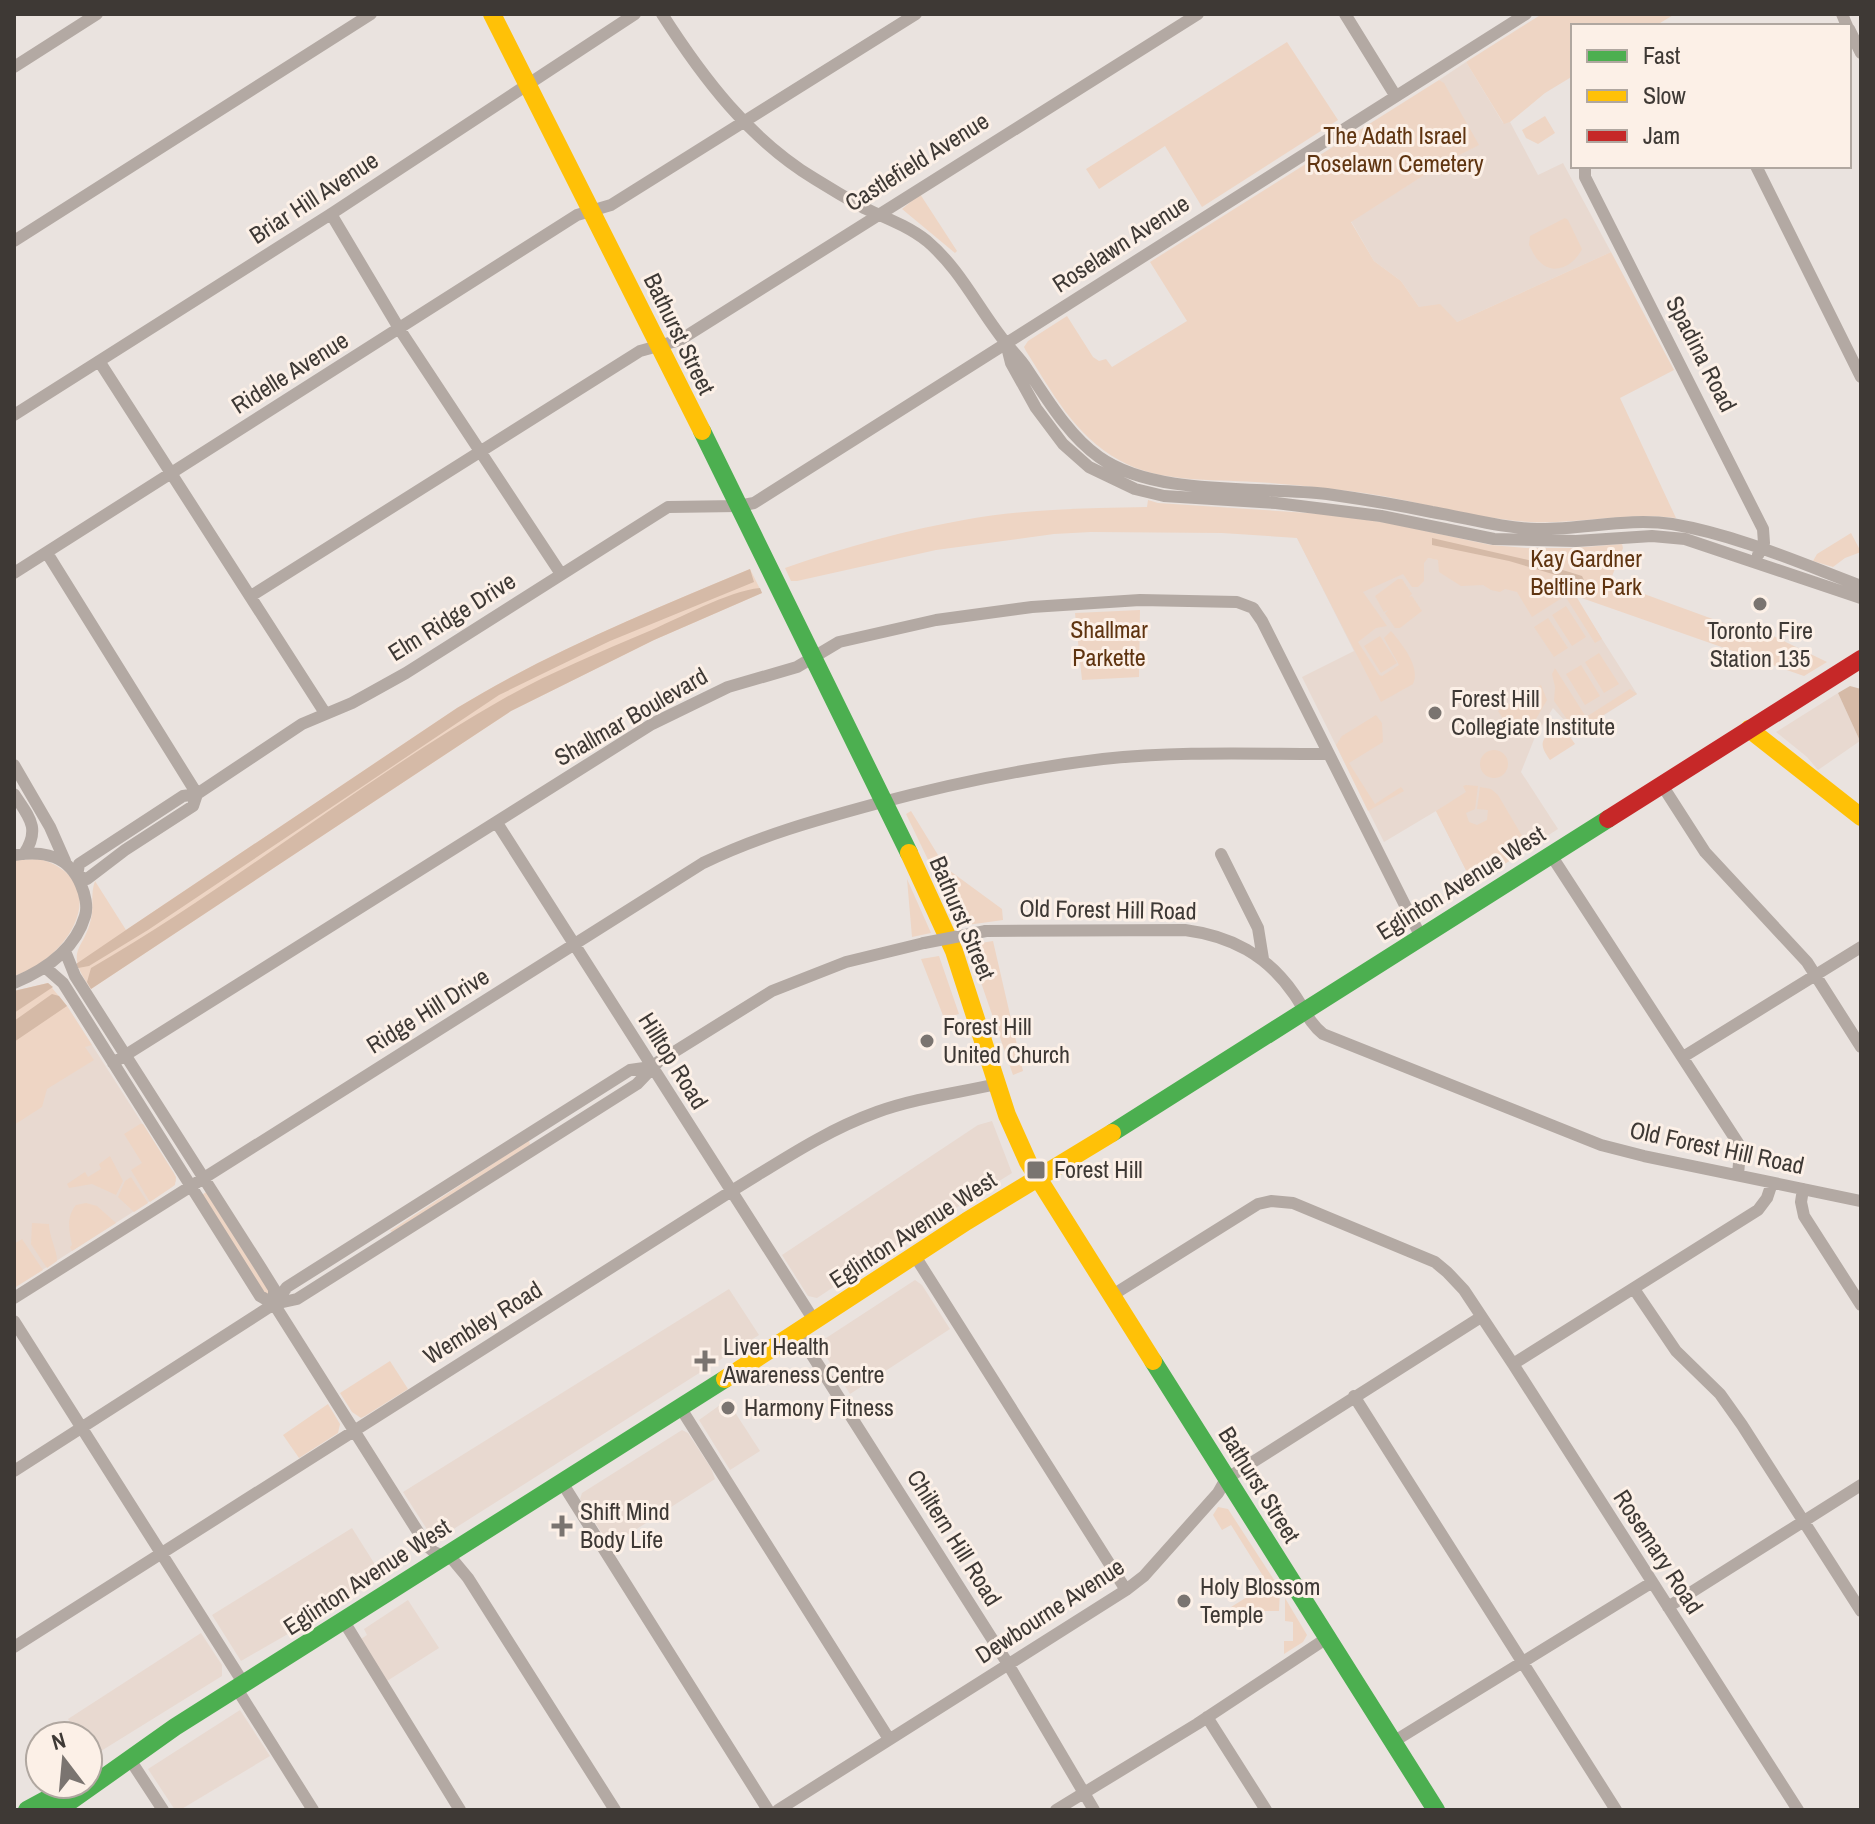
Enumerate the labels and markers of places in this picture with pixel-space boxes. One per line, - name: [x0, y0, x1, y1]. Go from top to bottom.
- marker: Toronto Fire Station 135: [1751, 595, 1769, 613]
- place label: Toronto Fire Station 135: [1707, 614, 1813, 674]
- place label: Forest Hill Collegiate Institute: [1451, 682, 1615, 742]
- marker: Forest Hill Collegiate Institute: [1426, 704, 1444, 722]
- place label: Forest Hill United Church: [943, 1010, 1070, 1070]
- marker: Forest Hill United Church: [918, 1032, 936, 1050]
- place label: Forest Hill: [1054, 1153, 1143, 1185]
- marker: Forest Hill: [1025, 1159, 1047, 1181]
- place label: Liver Health Awareness Centre: [722, 1330, 885, 1390]
- marker: Liver Health Awareness Centre: [694, 1350, 716, 1372]
- place label: Harmony Fitness: [744, 1391, 894, 1423]
- marker: Harmony Fitness: [719, 1399, 737, 1417]
- place label: Shift Mind Body Life: [580, 1495, 670, 1555]
- marker: Shift Mind Body Life: [551, 1515, 573, 1537]
- place label: Holy Blossom Temple: [1200, 1570, 1320, 1630]
- marker: Holy Blossom Temple: [1175, 1592, 1193, 1610]

